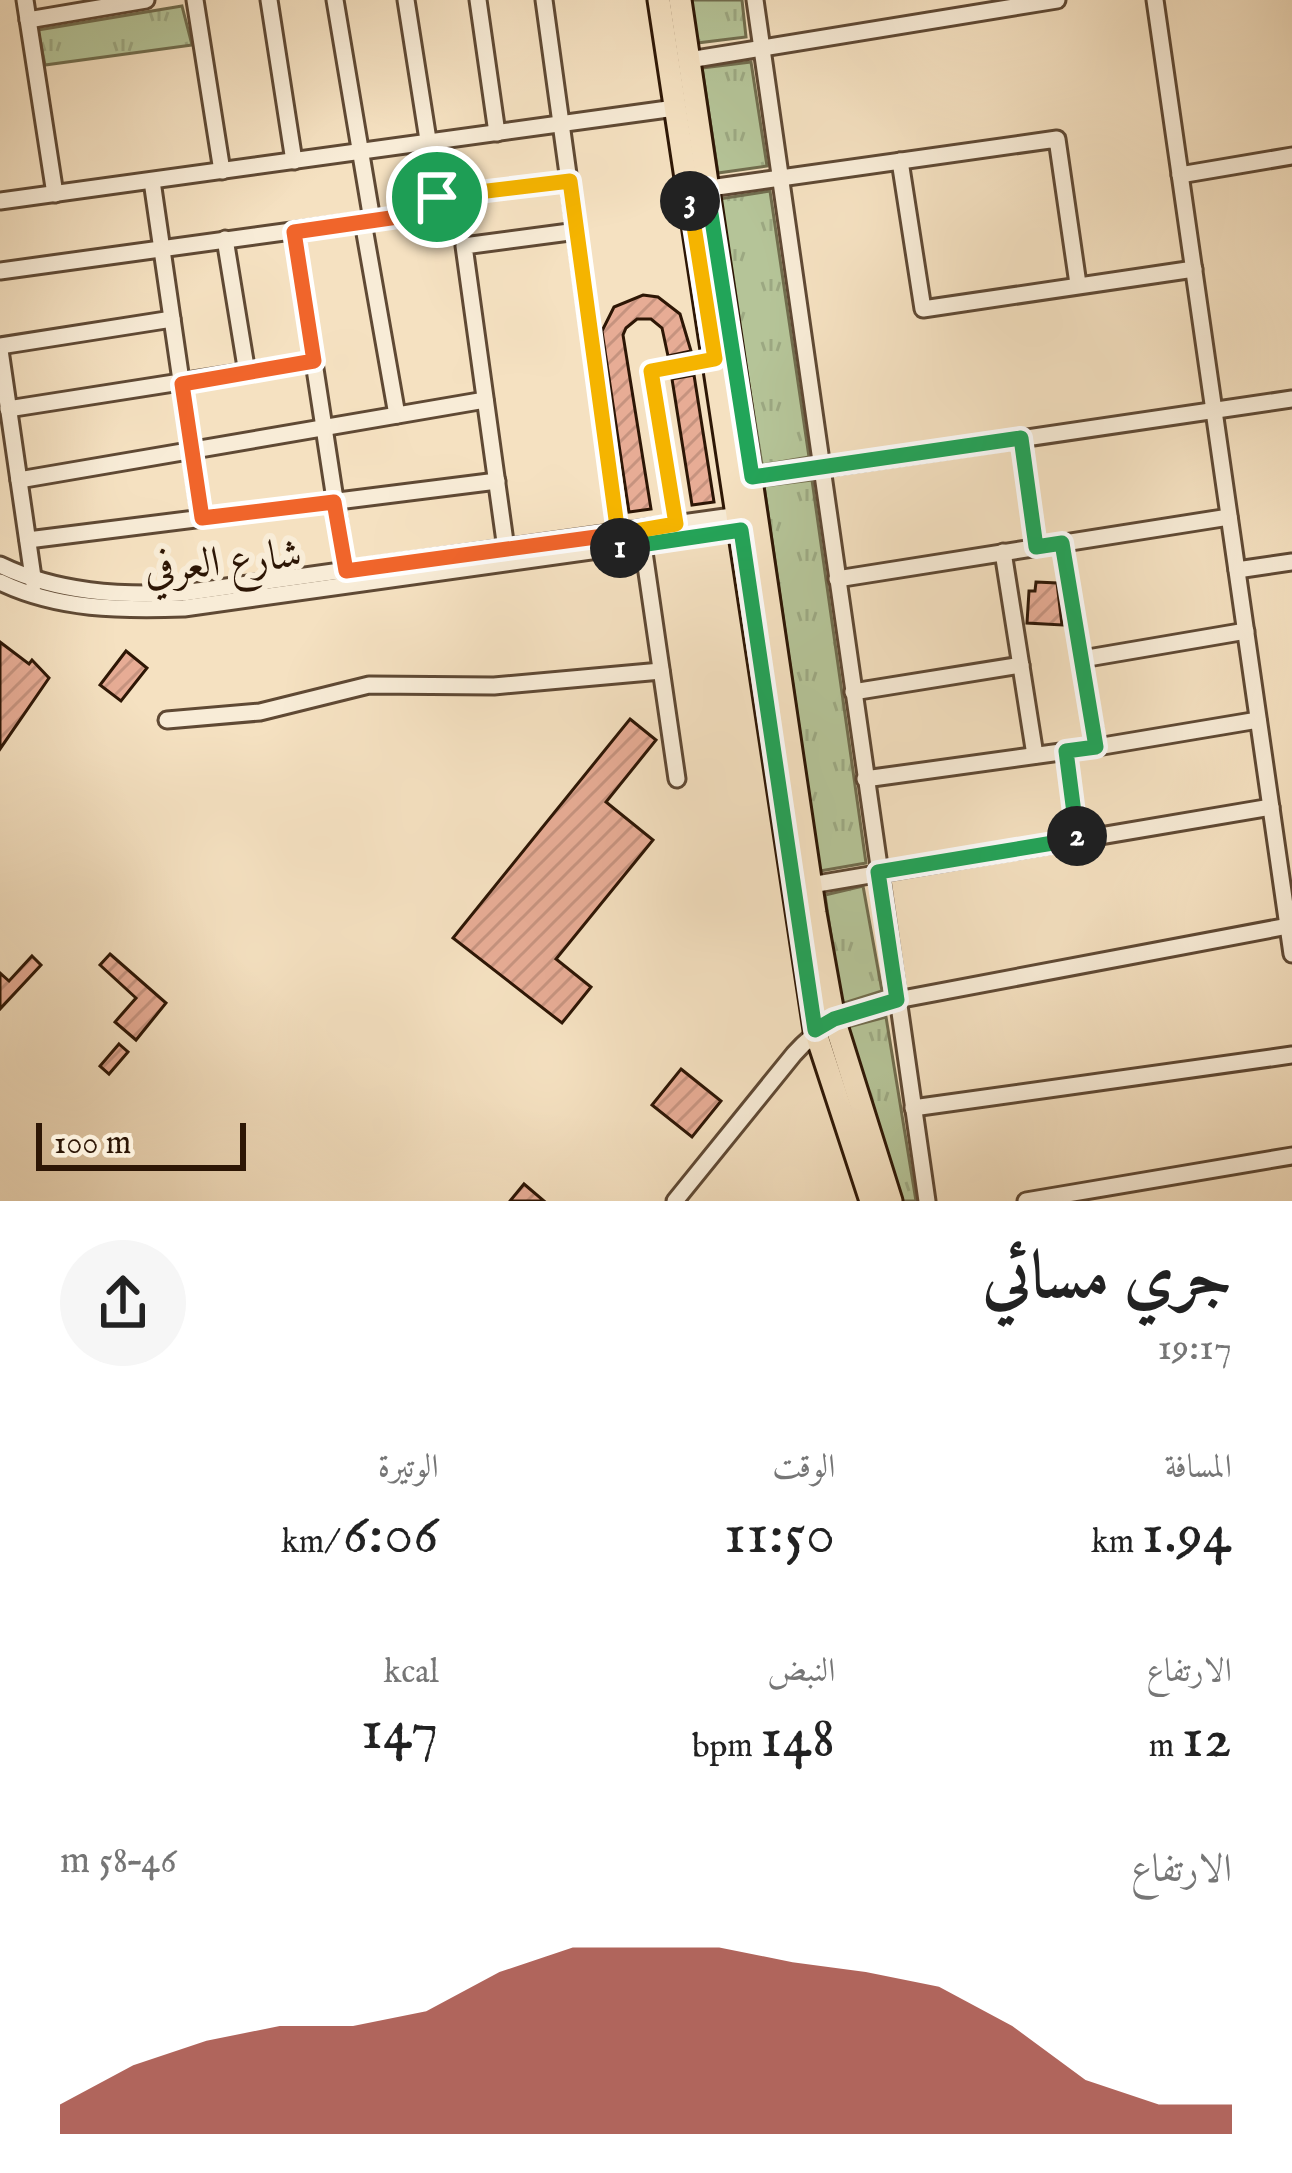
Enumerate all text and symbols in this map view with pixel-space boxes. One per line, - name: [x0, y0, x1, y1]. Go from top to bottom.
- pin: [386, 146, 488, 248]
- icon: arrive: [404, 164, 470, 230]
- pin: 3: [660, 171, 720, 231]
- text: 3: [684, 180, 696, 222]
- pin: 1: [590, 518, 650, 578]
- text: 1: [614, 527, 626, 569]
- street label: شارع العرفي: [142, 528, 305, 604]
- pin: 2: [1047, 806, 1107, 866]
- text: 2: [1069, 815, 1085, 857]
- scale bar: [36, 1117, 246, 1170]
- text: 100 m: [54, 1123, 131, 1165]
- text: جري مسائي: [983, 1237, 1232, 1321]
- button: share: [60, 1240, 186, 1366]
- text: 19:17: [1157, 1324, 1232, 1373]
- text: الوتيرة: [378, 1447, 439, 1489]
- text: الوقت: [772, 1447, 835, 1489]
- text: المسافة: [1165, 1447, 1232, 1489]
- text: 6:06: [343, 1498, 439, 1574]
- text: 11:50: [724, 1498, 835, 1574]
- text: 1.94: [1142, 1498, 1232, 1574]
- text: /km: [281, 1522, 343, 1564]
- text: km: [1091, 1522, 1142, 1564]
- text: النبض: [767, 1651, 835, 1693]
- text: الارتفاع: [1146, 1651, 1232, 1693]
- text: kcal: [384, 1652, 439, 1694]
- text: 147: [361, 1694, 439, 1770]
- text: 148: [760, 1702, 835, 1778]
- text: 12: [1181, 1702, 1232, 1778]
- text: bpm: [692, 1726, 760, 1768]
- text: m: [1149, 1726, 1181, 1768]
- text: 46–58 m: [60, 1837, 177, 1886]
- text: الارتفاع: [1131, 1846, 1232, 1895]

